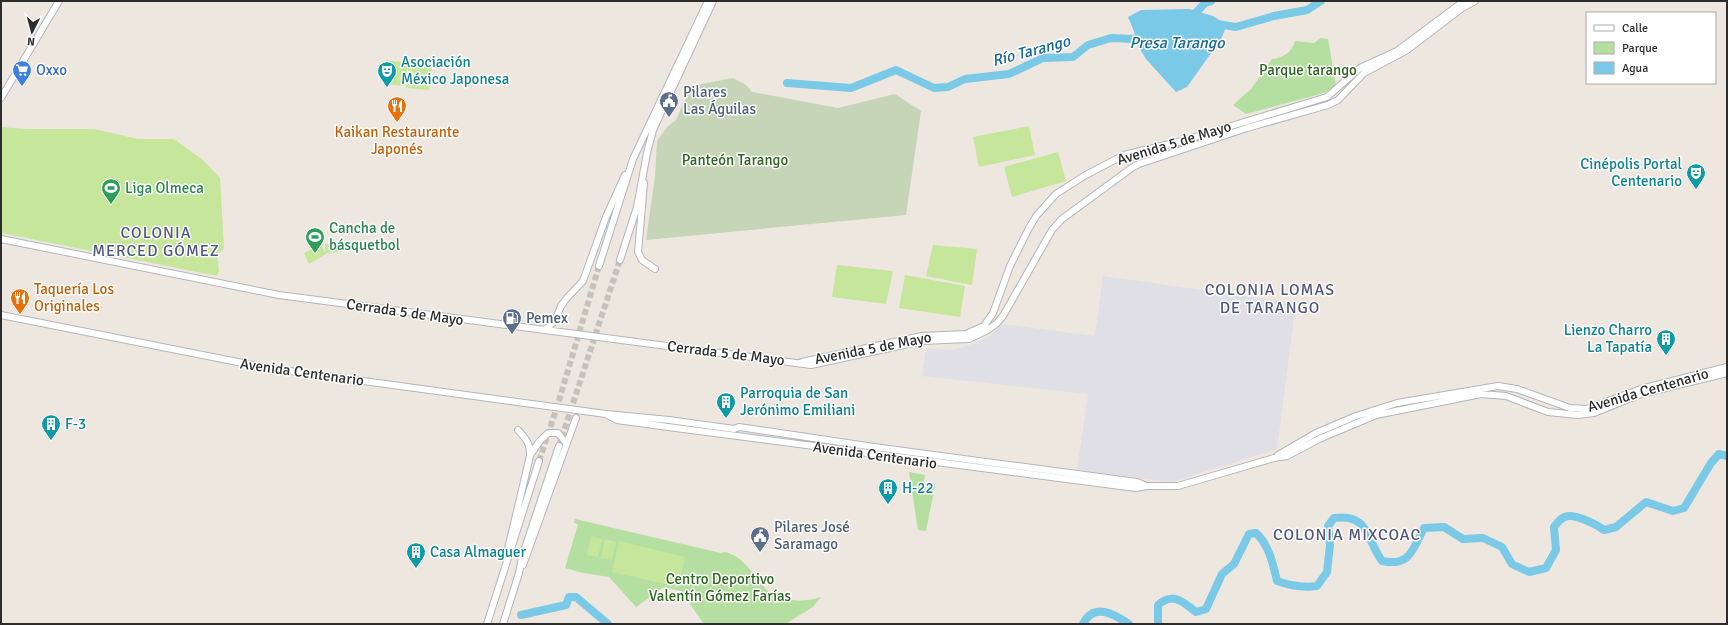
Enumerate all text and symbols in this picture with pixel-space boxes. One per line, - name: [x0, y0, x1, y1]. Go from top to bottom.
- north arrow: [12, 12, 52, 52]
- legend: [1586, 12, 1716, 84]
- text: Calle: [1622, 21, 1648, 36]
- water label: Río Tarango: [990, 31, 1073, 71]
- water label: Presa Tarango: [1129, 33, 1225, 53]
- text: N: [27, 35, 35, 48]
- text: Parque: [1622, 41, 1658, 56]
- place label: Asociación México Japonesa: [401, 53, 509, 88]
- supermarket icon: Oxxo: [11, 59, 33, 87]
- theatre icon: Asociación México Japonesa: [376, 60, 398, 88]
- place label: Oxxo: [36, 61, 67, 79]
- park label: Parque tarango: [1259, 61, 1357, 79]
- text: Agua: [1622, 61, 1648, 76]
- place label: Pilares Las Águilas: [683, 83, 756, 118]
- public building icon: Pilares Las Águilas: [658, 90, 680, 118]
- restaurant icon: Kaikan Restaurante Japonés: [386, 95, 408, 123]
- street label: Avenida 5 de Mayo: [1115, 117, 1233, 169]
- place label: Kaikan Restaurante Japonés: [334, 123, 460, 158]
- park label: Panteón Tarango: [682, 151, 789, 169]
- place label: Cinépolis Portal Centenario: [1580, 155, 1682, 190]
- theatre icon: Cinépolis Portal Centenario: [1685, 162, 1707, 190]
- sports icon: Liga Olmeca: [100, 177, 122, 205]
- place label: Liga Olmeca: [125, 179, 204, 197]
- place label: Cancha de básquetbol: [329, 219, 400, 254]
- district label: COLONIA MERCED GÓMEZ: [92, 223, 220, 261]
- sports icon: Cancha de básquetbol: [304, 226, 326, 254]
- place label: Taquería Los Originales: [34, 280, 114, 315]
- district label: COLONIA LOMAS DE TARANGO: [1205, 280, 1335, 318]
- restaurant icon: Taquería Los Originales: [9, 287, 31, 315]
- street label: Cerrada 5 de Mayo: [345, 295, 465, 329]
- fuel station icon: Pemex: [501, 307, 523, 335]
- place label: Pemex: [526, 309, 568, 327]
- place label: Lienzo Charro La Tapatía: [1564, 321, 1652, 356]
- street label: Avenida 5 de Mayo: [813, 328, 933, 368]
- building icon: Lienzo Charro La Tapatía: [1655, 328, 1677, 356]
- street label: Cerrada 5 de Mayo: [666, 337, 786, 369]
- street label: Avenida Centenario: [239, 354, 365, 390]
- street label: Avenida Centenario: [1586, 364, 1711, 416]
- place label: Parroquia de San Jerónimo Emiliani: [740, 384, 855, 419]
- building icon: Parroquia de San Jerónimo Emiliani: [715, 391, 737, 419]
- building icon: F-3: [40, 413, 62, 441]
- place label: F-3: [65, 415, 86, 433]
- street label: Avenida Centenario: [812, 437, 938, 473]
- building icon: H-22: [877, 477, 899, 505]
- place label: H-22: [902, 479, 934, 497]
- place label: Pilares José Saramago: [774, 518, 850, 553]
- public building icon: Pilares José Saramago: [749, 525, 771, 553]
- district label: COLONIA MIXCOAC: [1273, 525, 1421, 545]
- building icon: Casa Almaguer: [405, 541, 427, 569]
- place label: Casa Almaguer: [430, 543, 527, 561]
- park label: Centro Deportivo Valentín Gómez Farías: [649, 570, 792, 605]

